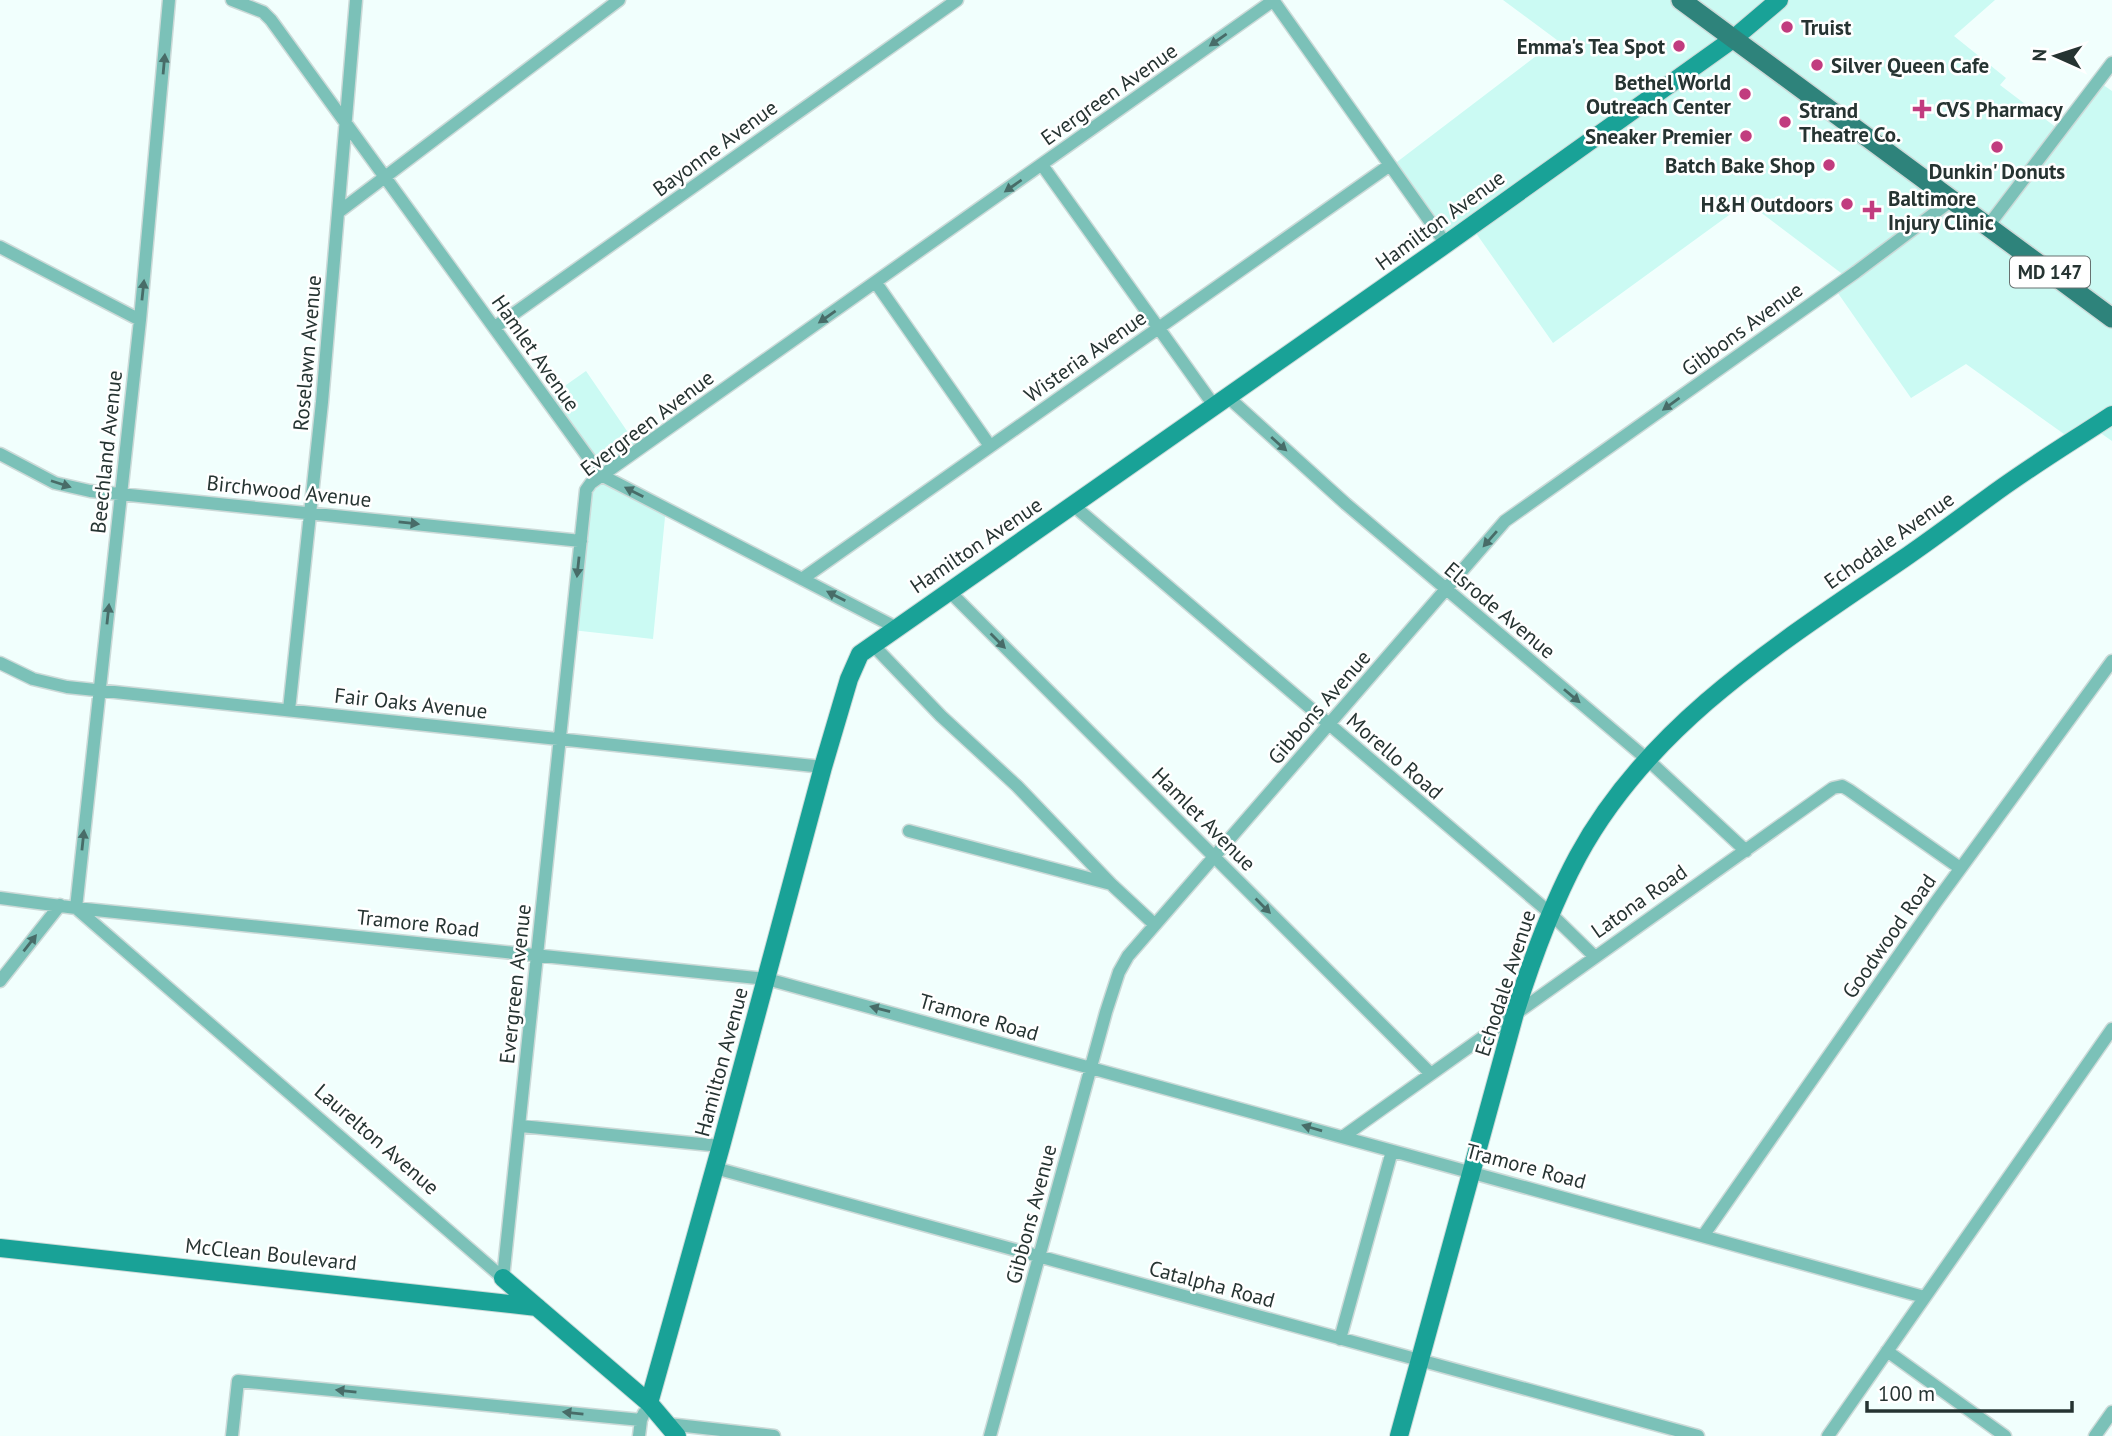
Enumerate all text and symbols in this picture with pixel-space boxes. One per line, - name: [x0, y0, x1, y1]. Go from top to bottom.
- place label: Truist: [1801, 14, 1852, 41]
- marker: Truist: [1779, 19, 1795, 35]
- north arrow: [2021, 21, 2091, 91]
- one-way arrow: [1209, 32, 1227, 46]
- place label: Emma's Tea Spot: [1517, 33, 1666, 60]
- street label: Evergreen Avenue: [1036, 37, 1182, 151]
- marker: Emma's Tea Spot: [1671, 38, 1687, 54]
- text: N: [2027, 48, 2051, 62]
- place label: Silver Queen Cafe: [1831, 52, 1989, 79]
- one-way arrow: [159, 53, 170, 75]
- marker: Silver Queen Cafe: [1809, 57, 1825, 73]
- place label: Bethel World Outreach Center: [1586, 69, 1732, 120]
- marker: Bethel World Outreach Center: [1737, 86, 1753, 102]
- street label: Bayonne Avenue: [647, 94, 783, 202]
- place label: CVS Pharmacy: [1936, 96, 2064, 123]
- place label: Strand Theatre Co.: [1799, 97, 1901, 148]
- marker: CVS Pharmacy: [1914, 101, 1930, 117]
- marker: Strand Theatre Co.: [1777, 114, 1793, 130]
- place label: Sneaker Premier: [1585, 123, 1733, 150]
- marker: Sneaker Premier: [1738, 128, 1754, 144]
- marker: Dunkin' Donuts: [1989, 139, 2005, 155]
- place label: Batch Bake Shop: [1665, 152, 1815, 179]
- marker: Batch Bake Shop: [1821, 157, 1837, 173]
- place label: Dunkin' Donuts: [1929, 158, 2065, 185]
- street label: Hamilton Avenue: [1370, 164, 1510, 276]
- one-way arrow: [1004, 178, 1022, 192]
- place label: Baltimore Injury Clinic: [1888, 185, 1994, 236]
- place label: H&H Outdoors: [1701, 191, 1833, 218]
- marker: H&H Outdoors: [1839, 196, 1855, 212]
- marker: Baltimore Injury Clinic: [1862, 200, 1882, 220]
- road number: MD 147: [2010, 256, 2090, 288]
- street label: Roselawn Avenue: [287, 274, 327, 432]
- street label: Gibbons Avenue: [1676, 276, 1808, 382]
- one-way arrow: [137, 279, 148, 301]
- street label: Hamlet Avenue: [486, 290, 586, 416]
- street label: Wisteria Avenue: [1019, 304, 1151, 408]
- one-way arrow: [818, 310, 836, 324]
- street label: Evergreen Avenue: [575, 364, 719, 482]
- street label: Beechland Avenue: [84, 369, 128, 535]
- one-way arrow: [1663, 396, 1681, 411]
- one-way arrow: [1270, 436, 1288, 452]
- street label: Birchwood Avenue: [205, 469, 373, 513]
- one-way arrow: [51, 479, 72, 489]
- street label: Echodale Avenue: [1819, 485, 1959, 595]
- one-way arrow: [624, 486, 644, 498]
- street label: Hamilton Avenue: [905, 491, 1047, 599]
- one-way arrow: [398, 517, 420, 528]
- one-way arrow: [1483, 531, 1498, 548]
- one-way arrow: [572, 556, 583, 578]
- street label: Elsrode Avenue: [1439, 556, 1561, 664]
- one-way arrow: [826, 591, 846, 602]
- one-way arrow: [102, 603, 113, 625]
- one-way arrow: [990, 632, 1007, 649]
- street label: Gibbons Avenue: [1262, 644, 1376, 770]
- street label: Fair Oaks Avenue: [333, 682, 489, 724]
- one-way arrow: [1563, 688, 1581, 704]
- street label: Morello Road: [1341, 707, 1449, 805]
- street label: Hamlet Avenue: [1146, 761, 1262, 877]
- one-way arrow: [78, 829, 89, 851]
- street label: Latona Road: [1586, 858, 1692, 944]
- street label: Goodwood Road: [1836, 869, 1942, 1003]
- one-way arrow: [1254, 897, 1271, 913]
- street label: Tramore Road: [355, 903, 481, 943]
- street label: Evergreen Avenue: [493, 903, 537, 1065]
- street label: Echodale Avenue: [1469, 906, 1541, 1060]
- one-way arrow: [22, 935, 37, 952]
- street label: Hamilton Avenue: [688, 984, 754, 1140]
- street label: Tramore Road: [916, 987, 1042, 1047]
- one-way arrow: [870, 1004, 891, 1014]
- street label: Laurelton Avenue: [309, 1078, 445, 1200]
- one-way arrow: [1302, 1122, 1323, 1132]
- street label: Tramore Road: [1463, 1137, 1589, 1195]
- street label: Gibbons Avenue: [999, 1141, 1063, 1287]
- street label: McClean Boulevard: [184, 1232, 358, 1276]
- street label: Catalpha Road: [1146, 1254, 1278, 1314]
- scale bar: [1867, 1370, 2072, 1414]
- text: 100 m: [1878, 1380, 1935, 1407]
- one-way arrow: [335, 1385, 357, 1396]
- one-way arrow: [561, 1407, 583, 1418]

